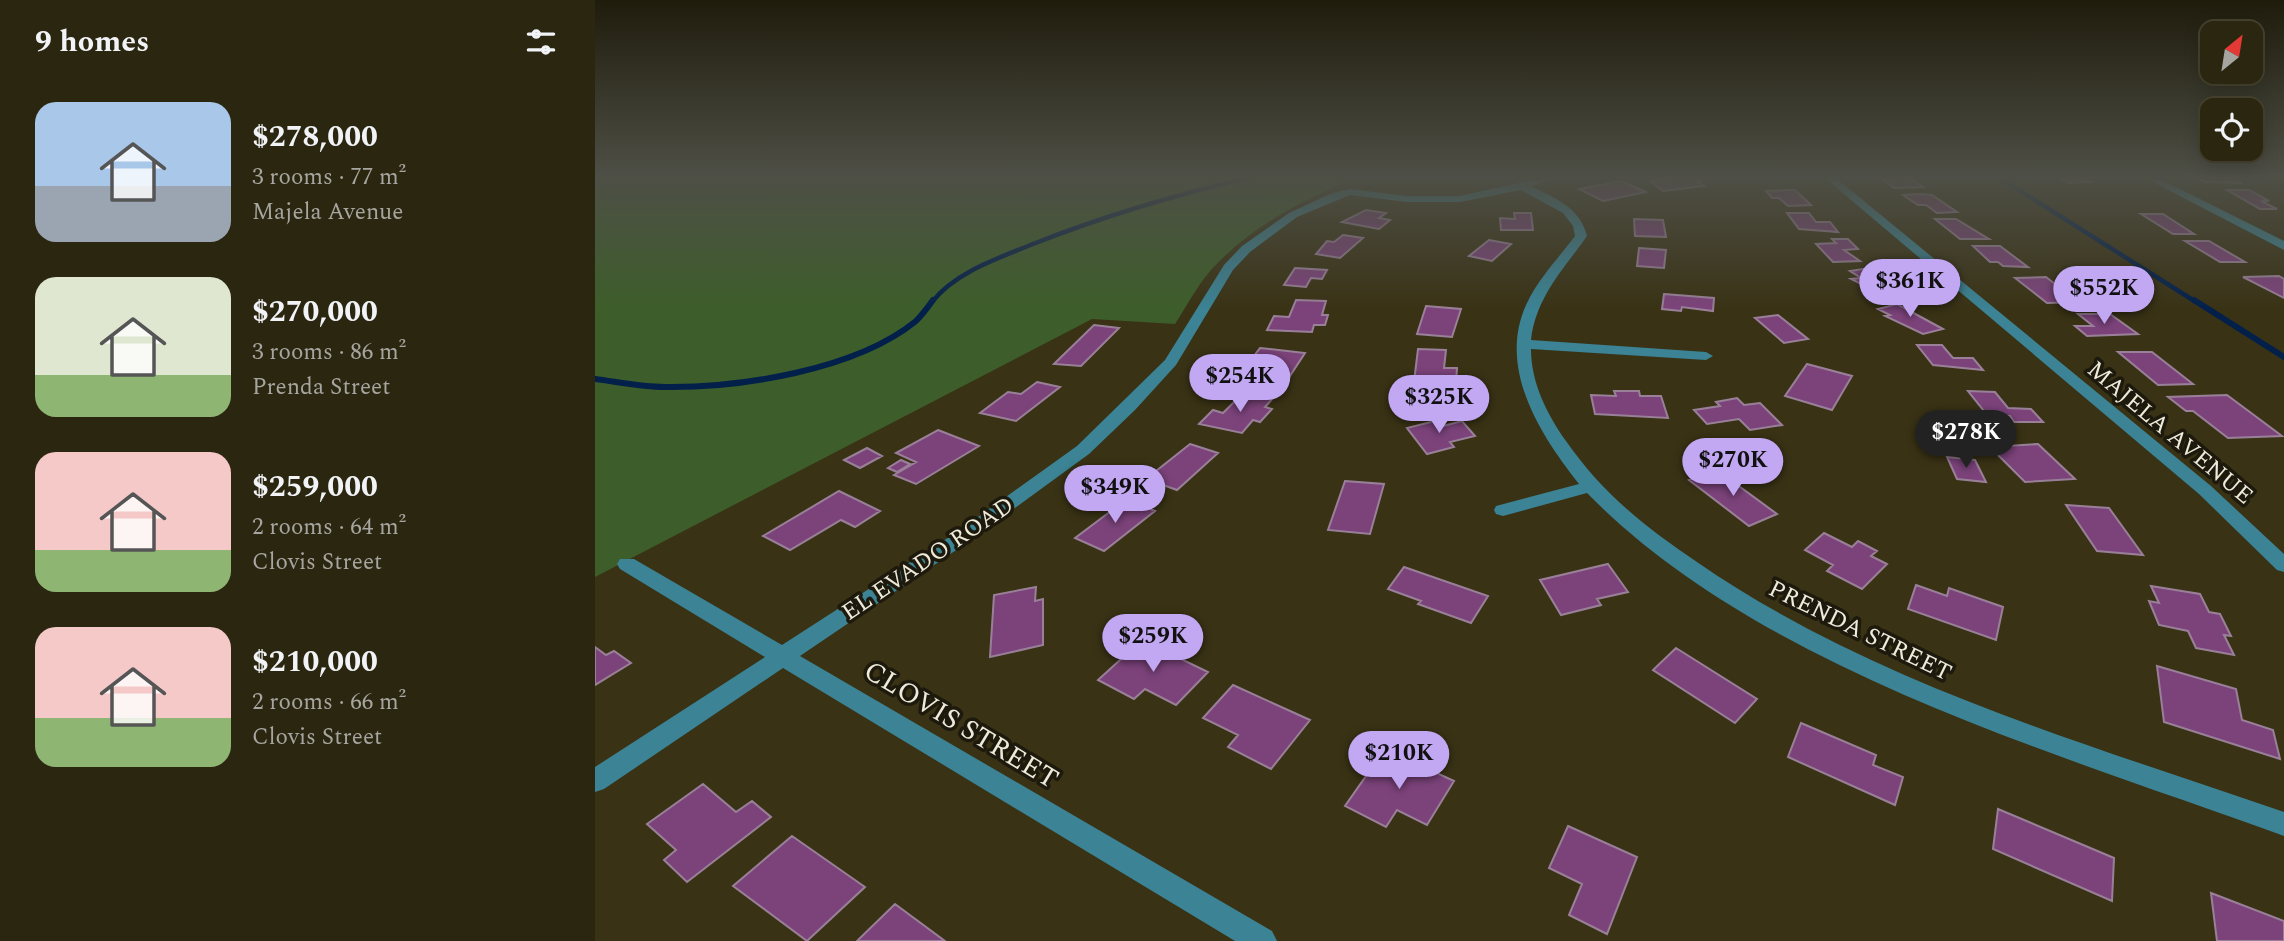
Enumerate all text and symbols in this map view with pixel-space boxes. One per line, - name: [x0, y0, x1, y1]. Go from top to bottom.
- text: 9 homes: [35, 19, 149, 65]
- north arrow: [2200, 21, 2263, 84]
- map controls: [2200, 21, 2263, 161]
- icon: filters: [522, 23, 560, 61]
- button: locate: [2200, 98, 2263, 161]
- text: $278,000: [252, 114, 378, 160]
- icon: home: [91, 130, 175, 214]
- text: 3 rooms · 77 m²: [252, 160, 406, 195]
- text: Majela Avenue: [252, 195, 403, 230]
- pin: $361K: [1861, 260, 1959, 319]
- text: $361K: [1875, 264, 1945, 299]
- pin: $552K: [2055, 266, 2153, 326]
- text: $552K: [2069, 271, 2139, 306]
- text: $270,000: [252, 289, 378, 335]
- icon: home: [91, 305, 175, 389]
- text: 3 rooms · 86 m²: [252, 335, 406, 370]
- street label: MAJELA AVENUE: [2079, 352, 2261, 514]
- pin: $254K: [1191, 354, 1289, 414]
- text: $254K: [1205, 359, 1275, 394]
- text: Prenda Street: [252, 370, 390, 405]
- pin: $325K: [1390, 376, 1488, 435]
- text: $325K: [1404, 380, 1474, 415]
- pin: $278K: [1917, 410, 2015, 470]
- text: $278K: [1931, 415, 2001, 450]
- pin: $270K: [1684, 438, 1782, 498]
- text: $270K: [1698, 443, 1768, 478]
- text: $259,000: [252, 464, 378, 510]
- pin: $349K: [1066, 466, 1164, 525]
- text: $349K: [1080, 470, 1150, 505]
- icon: home: [91, 480, 175, 564]
- street label: EL EVADO ROAD: [834, 488, 1022, 630]
- text: 2 rooms · 64 m²: [252, 510, 406, 545]
- text: Clovis Street: [252, 545, 382, 580]
- street label: PRENDA STREET: [1762, 571, 1958, 691]
- pin: $259K: [1104, 614, 1202, 674]
- text: $259K: [1118, 619, 1188, 654]
- text: $210,000: [252, 639, 378, 685]
- street label: CLOVIS STREET: [855, 650, 1067, 800]
- icon: home: [91, 655, 175, 739]
- text: 2 rooms · 66 m²: [252, 685, 406, 720]
- text: Clovis Street: [252, 720, 382, 755]
- pin: $210K: [1350, 732, 1448, 791]
- text: $210K: [1364, 736, 1434, 771]

